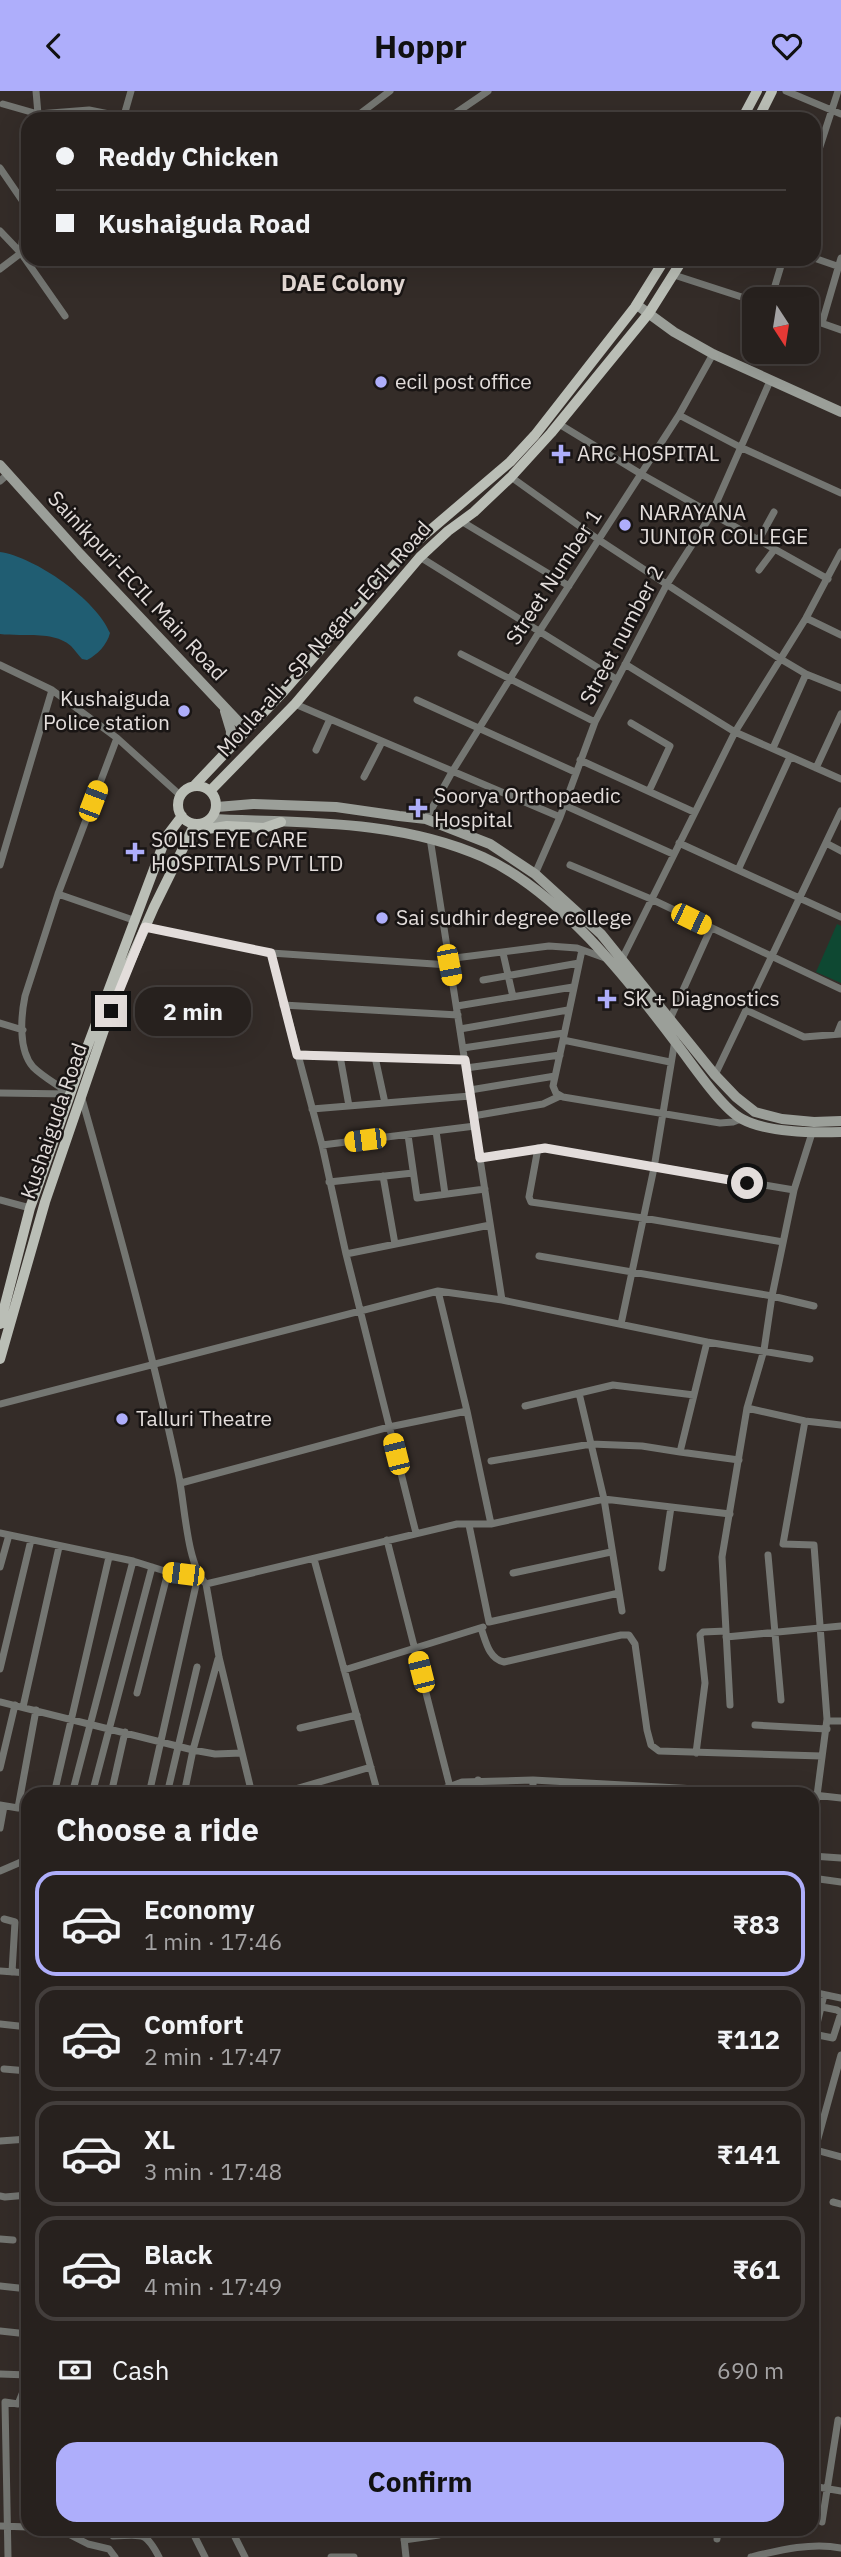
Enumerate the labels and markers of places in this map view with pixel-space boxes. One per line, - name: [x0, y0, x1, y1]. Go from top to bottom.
- place label: ecil post office: [395, 367, 532, 395]
- marker: ecil post office: [373, 374, 389, 390]
- place label: ARC HOSPITAL: [577, 439, 719, 467]
- marker: ARC HOSPITAL: [551, 444, 571, 464]
- place label: NARAYANA JUNIOR COLLEGE: [639, 498, 808, 550]
- marker: NARAYANA JUNIOR COLLEGE: [617, 517, 633, 533]
- place label: Kushaiguda Police station: [43, 684, 170, 736]
- marker: Kushaiguda Police station: [176, 703, 192, 719]
- place label: Soorya Orthopaedic Hospital: [434, 781, 621, 833]
- marker: Soorya Orthopaedic Hospital: [408, 798, 428, 818]
- place label: SOLIS EYE CARE HOSPITALS PVT LTD: [151, 825, 343, 877]
- marker: SOLIS EYE CARE HOSPITALS PVT LTD: [125, 842, 145, 862]
- place label: Sai sudhir degree college: [396, 903, 632, 931]
- marker: Sai sudhir degree college: [374, 910, 390, 926]
- place label: SK + Diagnostics: [623, 984, 780, 1012]
- marker: SK + Diagnostics: [597, 989, 617, 1009]
- place label: Talluri Theatre: [136, 1404, 272, 1432]
- marker: Talluri Theatre: [114, 1411, 130, 1427]

